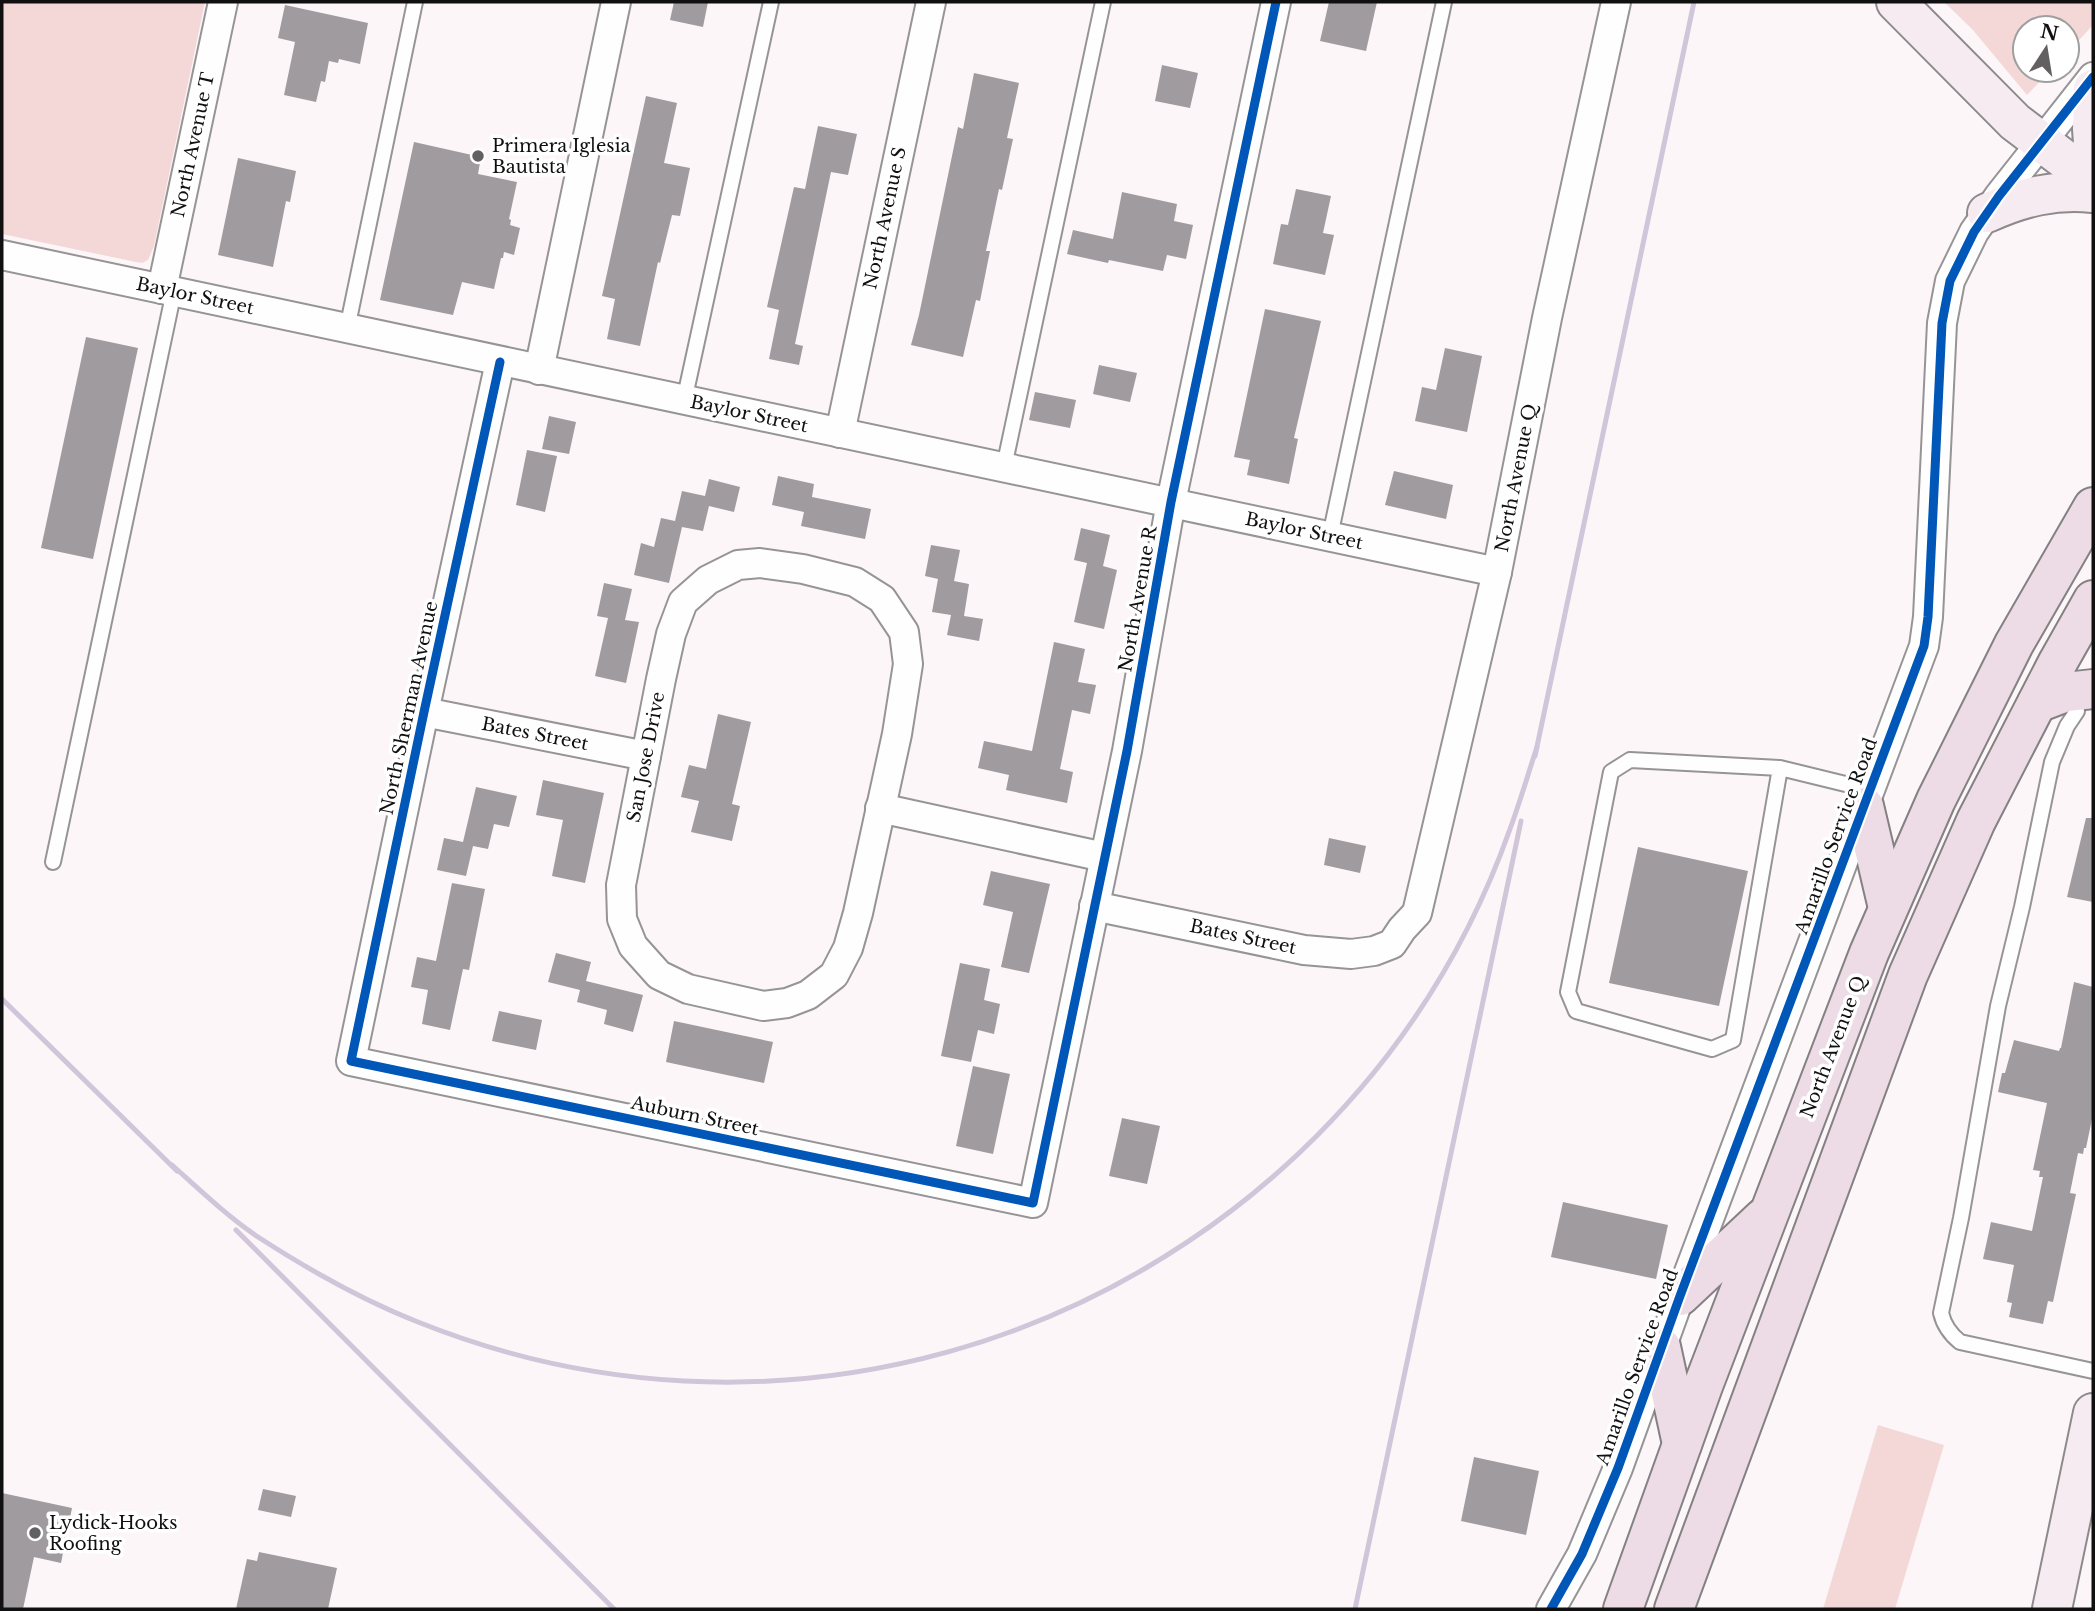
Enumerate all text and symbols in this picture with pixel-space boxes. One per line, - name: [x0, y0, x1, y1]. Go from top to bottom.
- north arrow: [2011, 14, 2081, 84]
- text: N: [2038, 20, 2061, 46]
- street label: North Avenue T: [167, 70, 219, 219]
- place label: Primera Iglesia Bautista: [492, 135, 631, 178]
- street label: North Avenue S: [859, 145, 911, 291]
- marker: Primera Iglesia Bautista: [470, 148, 486, 164]
- street label: Baylor Street: [134, 273, 256, 319]
- street label: Baylor Street: [688, 391, 810, 437]
- street label: North Avenue Q: [1491, 402, 1541, 554]
- street label: Baylor Street: [1243, 508, 1365, 554]
- street label: North Avenue R: [1114, 524, 1162, 674]
- street label: North Sherman Avenue: [376, 599, 442, 817]
- street label: San Jose Drive: [623, 690, 669, 824]
- street label: Bates Street: [480, 713, 590, 755]
- street label: Amarillo Service Road: [1790, 735, 1882, 938]
- street label: Bates Street: [1188, 915, 1298, 959]
- street label: North Avenue Q: [1796, 973, 1870, 1121]
- street label: Auburn Street: [628, 1092, 761, 1140]
- street label: Amarillo Service Road: [1591, 1266, 1683, 1469]
- place label: Lydick-Hooks Roofing: [49, 1512, 177, 1555]
- marker: Lydick-Hooks Roofing: [27, 1525, 43, 1541]

